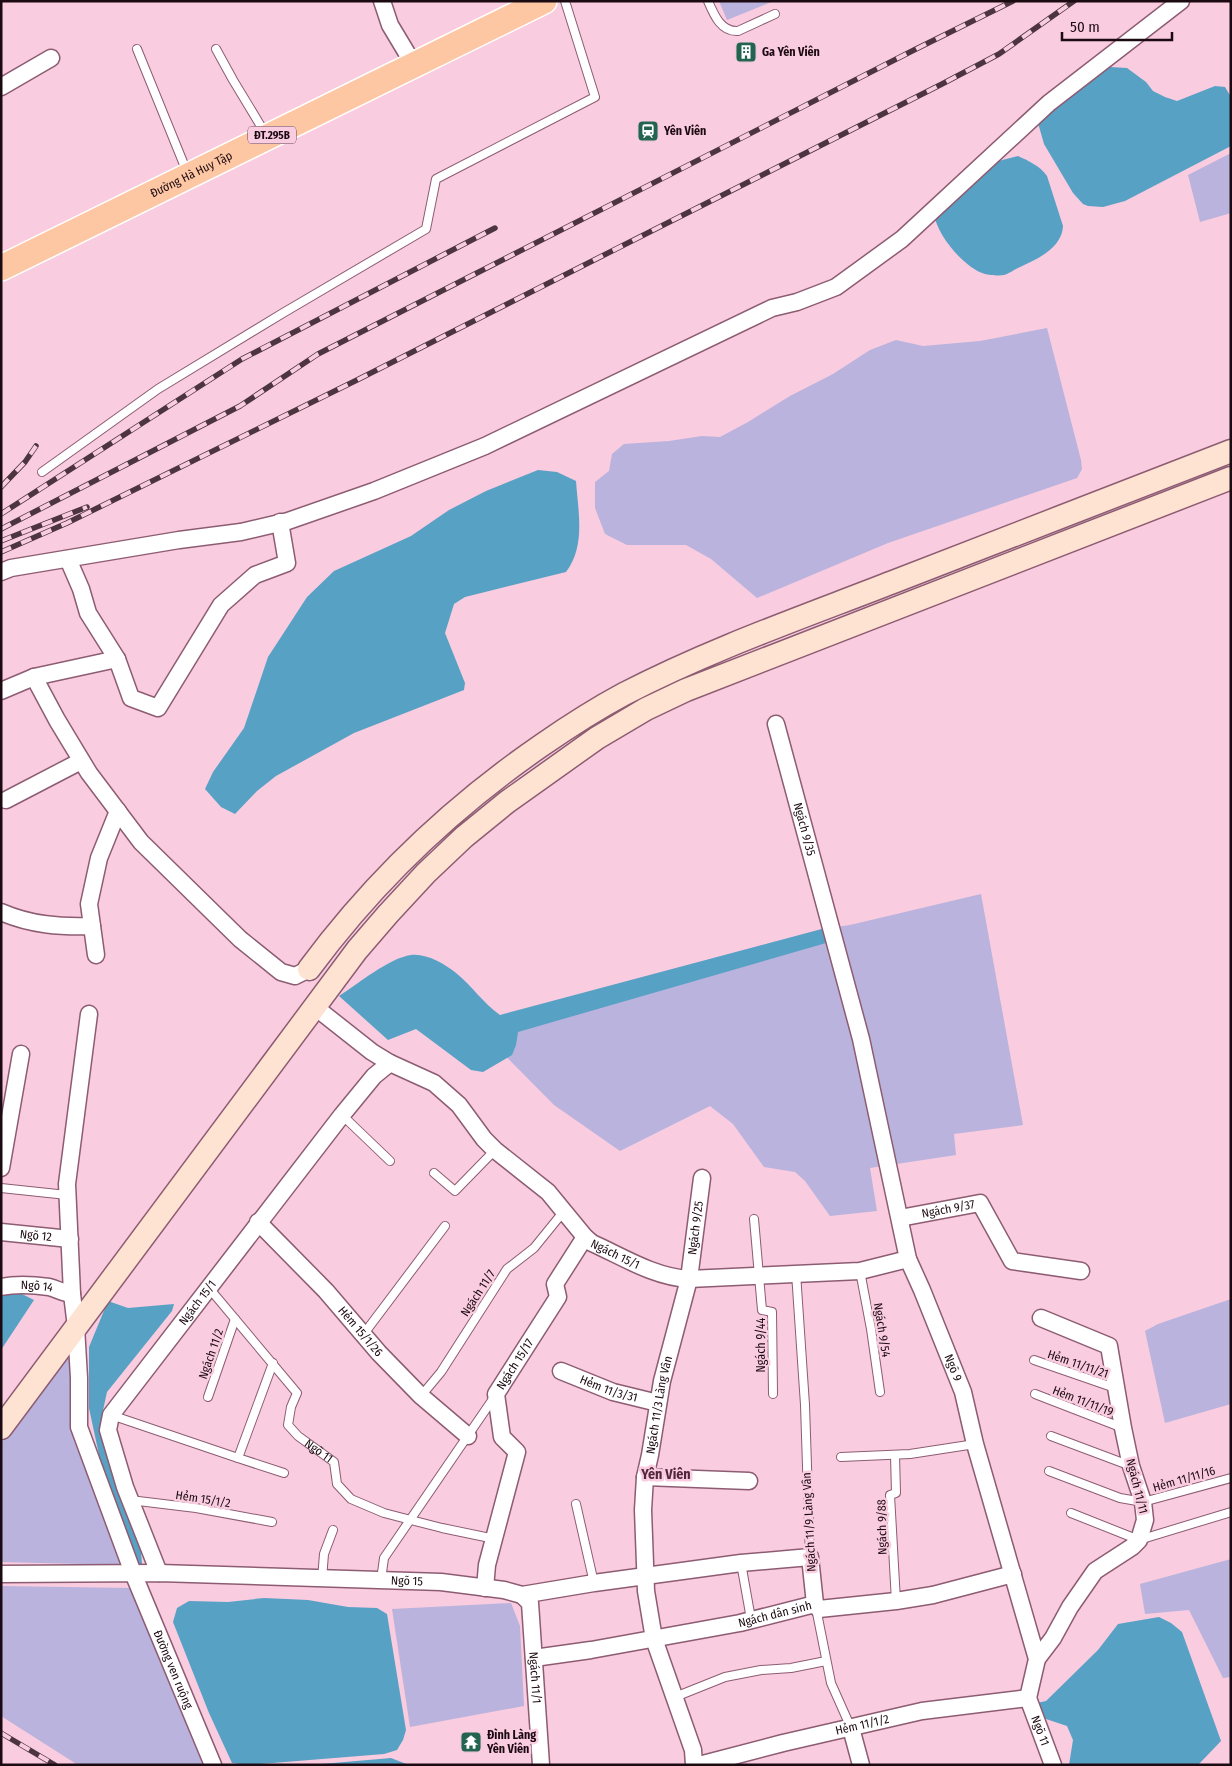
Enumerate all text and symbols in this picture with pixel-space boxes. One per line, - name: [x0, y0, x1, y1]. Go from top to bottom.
- scale bar: [1062, 10, 1172, 42]
- text: 50 m: [1070, 18, 1100, 36]
- building icon: Ga Yên Viên: [734, 40, 758, 64]
- place label: Ga Yên Viên: [762, 45, 820, 59]
- station icon: Yên Viên: [636, 119, 660, 143]
- place label: Yên Viên: [663, 124, 706, 138]
- road number: ĐT.295B: [248, 126, 296, 144]
- street label: Đường Hà Huy Tập: [148, 148, 235, 201]
- street label: Ngách 9/35: [791, 801, 818, 858]
- street label: Ngách 9/37: [920, 1197, 976, 1221]
- street label: Ngách 9/25: [685, 1200, 706, 1256]
- street label: Ngõ 12: [19, 1227, 52, 1244]
- street label: Ngách 15/1: [589, 1236, 642, 1272]
- street label: Ngách 11/7: [458, 1267, 498, 1319]
- street label: Ngõ 14: [21, 1278, 55, 1295]
- street label: Ngách 15/1: [176, 1278, 219, 1328]
- street label: Ngách 9/54: [871, 1302, 893, 1358]
- street label: Hẻm 15/1/26: [335, 1304, 386, 1359]
- street label: Ngách 9/44: [754, 1317, 768, 1372]
- street label: Ngách 11/2: [196, 1327, 226, 1381]
- street label: Ngách 15/17: [494, 1336, 536, 1392]
- street label: Hẻm 11/11/21: [1046, 1347, 1110, 1381]
- street label: Ngõ 9: [942, 1352, 965, 1383]
- street label: Ngách 11/3 Làng Vân: [643, 1354, 675, 1455]
- street label: Hẻm 11/3/31: [578, 1372, 639, 1405]
- street label: Hẻm 11/11/19: [1051, 1383, 1116, 1419]
- street label: Ngõ 11: [302, 1436, 335, 1466]
- street label: Ngách 11/11: [1123, 1457, 1151, 1515]
- street label: Hẻm 11/11/16: [1151, 1463, 1217, 1495]
- district label: Yên Viên: [640, 1466, 691, 1483]
- street label: Ngách 11/9 Làng Vân: [799, 1472, 819, 1572]
- street label: Hẻm 15/1/2: [175, 1488, 231, 1510]
- street label: Ngách 9/88: [875, 1499, 889, 1555]
- street label: Ngõ 15: [391, 1573, 424, 1588]
- street label: Ngách dân sinh: [737, 1598, 813, 1630]
- street label: Đường ven ruộng: [151, 1628, 196, 1711]
- street label: Ngách 11/1: [526, 1651, 544, 1704]
- street label: Hẻm 11/1/2: [834, 1712, 890, 1738]
- street label: Ngõ 11: [1028, 1714, 1052, 1748]
- place label: Đình Làng Yên Viên: [486, 1728, 536, 1756]
- temple icon: Đình Làng Yên Viên: [459, 1730, 483, 1754]

